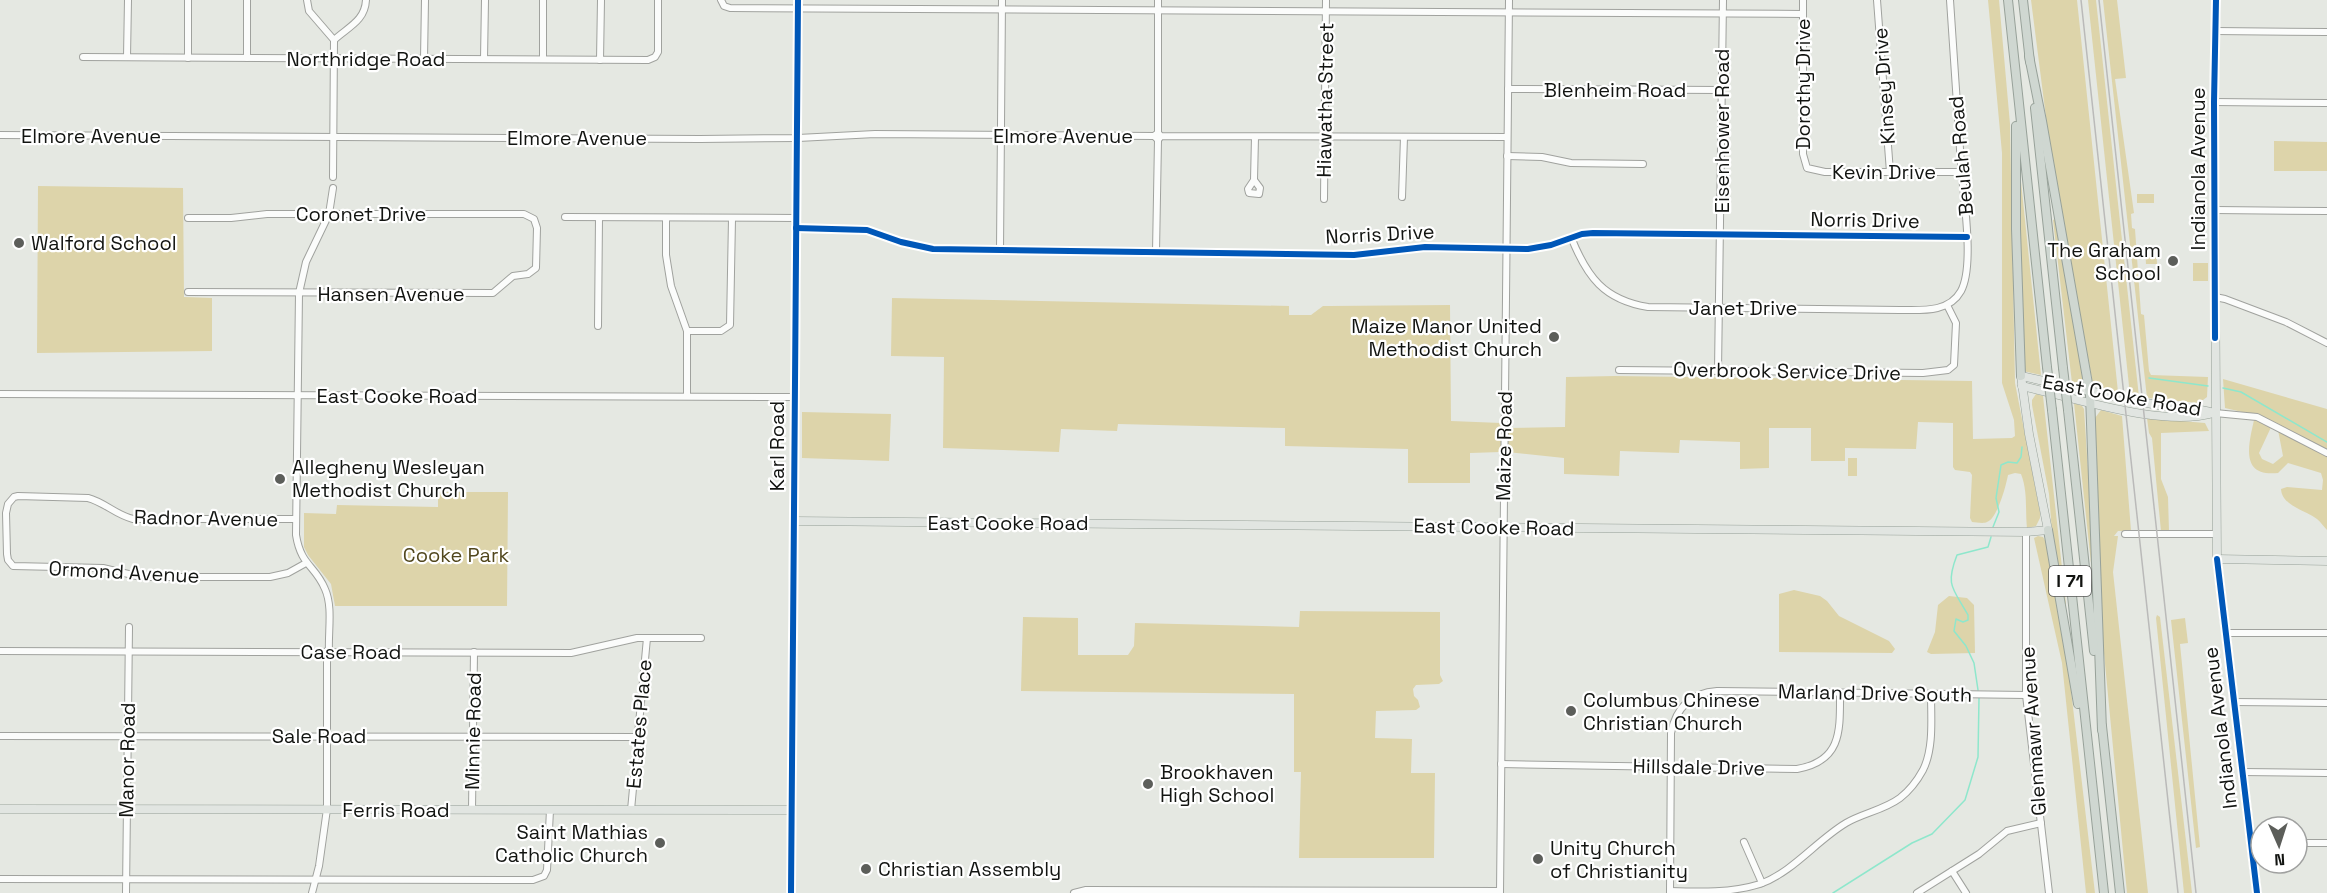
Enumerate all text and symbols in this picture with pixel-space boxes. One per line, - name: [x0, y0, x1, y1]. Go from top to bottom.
- street label: Dorothy Drive: [1790, 18, 1816, 150]
- street label: Hiawatha Street: [1311, 22, 1339, 178]
- street label: Kinsey Drive: [1867, 27, 1901, 145]
- street label: Northridge Road: [287, 46, 445, 72]
- street label: Eisenhower Road: [1709, 49, 1735, 213]
- street label: Blenheim Road: [1544, 77, 1686, 103]
- street label: Indianola Avenue: [2185, 88, 2211, 250]
- street label: Beulah Road: [1943, 95, 1979, 217]
- street label: Elmore Avenue: [21, 123, 161, 149]
- street label: Elmore Avenue: [993, 123, 1133, 149]
- street label: Elmore Avenue: [507, 125, 647, 151]
- street label: Kevin Drive: [1832, 159, 1936, 185]
- street label: Coronet Drive: [296, 201, 426, 227]
- street label: Norris Drive: [1810, 206, 1920, 234]
- street label: Norris Drive: [1325, 218, 1435, 250]
- place label: Walford School: [31, 230, 177, 256]
- marker: Walford School: [12, 236, 26, 250]
- place label: The Graham School: [2047, 237, 2161, 286]
- marker: The Graham School: [2166, 254, 2180, 268]
- street label: Hansen Avenue: [317, 281, 465, 307]
- street label: Janet Drive: [1689, 295, 1797, 321]
- place label: Maize Manor United Methodist Church: [1351, 313, 1542, 362]
- marker: Maize Manor United Methodist Church: [1547, 330, 1561, 344]
- street label: Overbrook Service Drive: [1673, 356, 1901, 386]
- street label: East Cooke Road: [2040, 368, 2204, 422]
- street label: East Cooke Road: [316, 383, 478, 409]
- street label: Maize Road: [1490, 391, 1518, 501]
- street label: Karl Road: [764, 401, 790, 491]
- place label: Allegheny Wesleyan Methodist Church: [292, 454, 485, 503]
- marker: Allegheny Wesleyan Methodist Church: [273, 472, 287, 486]
- street label: Radnor Avenue: [134, 504, 278, 532]
- street label: East Cooke Road: [927, 510, 1089, 536]
- street label: East Cooke Road: [1413, 513, 1575, 541]
- park label: Cooke Park: [403, 542, 509, 568]
- street label: Ormond Avenue: [48, 555, 200, 589]
- road number: I 71: [2049, 566, 2091, 596]
- street label: Case Road: [301, 639, 401, 665]
- street label: Glenmawr Avenue: [2014, 645, 2052, 817]
- street label: Indianola Avenue: [2197, 646, 2243, 810]
- street label: Estates Place: [620, 658, 658, 790]
- street label: Minnie Road: [459, 672, 487, 790]
- street label: Marland Drive South: [1778, 678, 1972, 708]
- place label: Columbus Chinese Christian Church: [1583, 687, 1760, 736]
- street label: Manor Road: [113, 702, 141, 818]
- marker: Columbus Chinese Christian Church: [1564, 704, 1578, 718]
- street label: Sale Road: [272, 723, 366, 749]
- street label: Hillsdale Drive: [1633, 753, 1765, 781]
- place label: Brookhaven High School: [1160, 759, 1274, 808]
- marker: Brookhaven High School: [1141, 777, 1155, 791]
- street label: Ferris Road: [342, 797, 450, 823]
- north arrow: [2249, 815, 2309, 875]
- place label: Saint Mathias Catholic Church: [495, 819, 648, 868]
- place label: Unity Church of Christianity: [1550, 835, 1688, 884]
- marker: Saint Mathias Catholic Church: [653, 836, 667, 850]
- text: N: [2274, 849, 2286, 870]
- marker: Unity Church of Christianity: [1531, 852, 1545, 866]
- place label: Christian Assembly: [878, 856, 1061, 882]
- marker: Christian Assembly: [859, 862, 873, 876]

